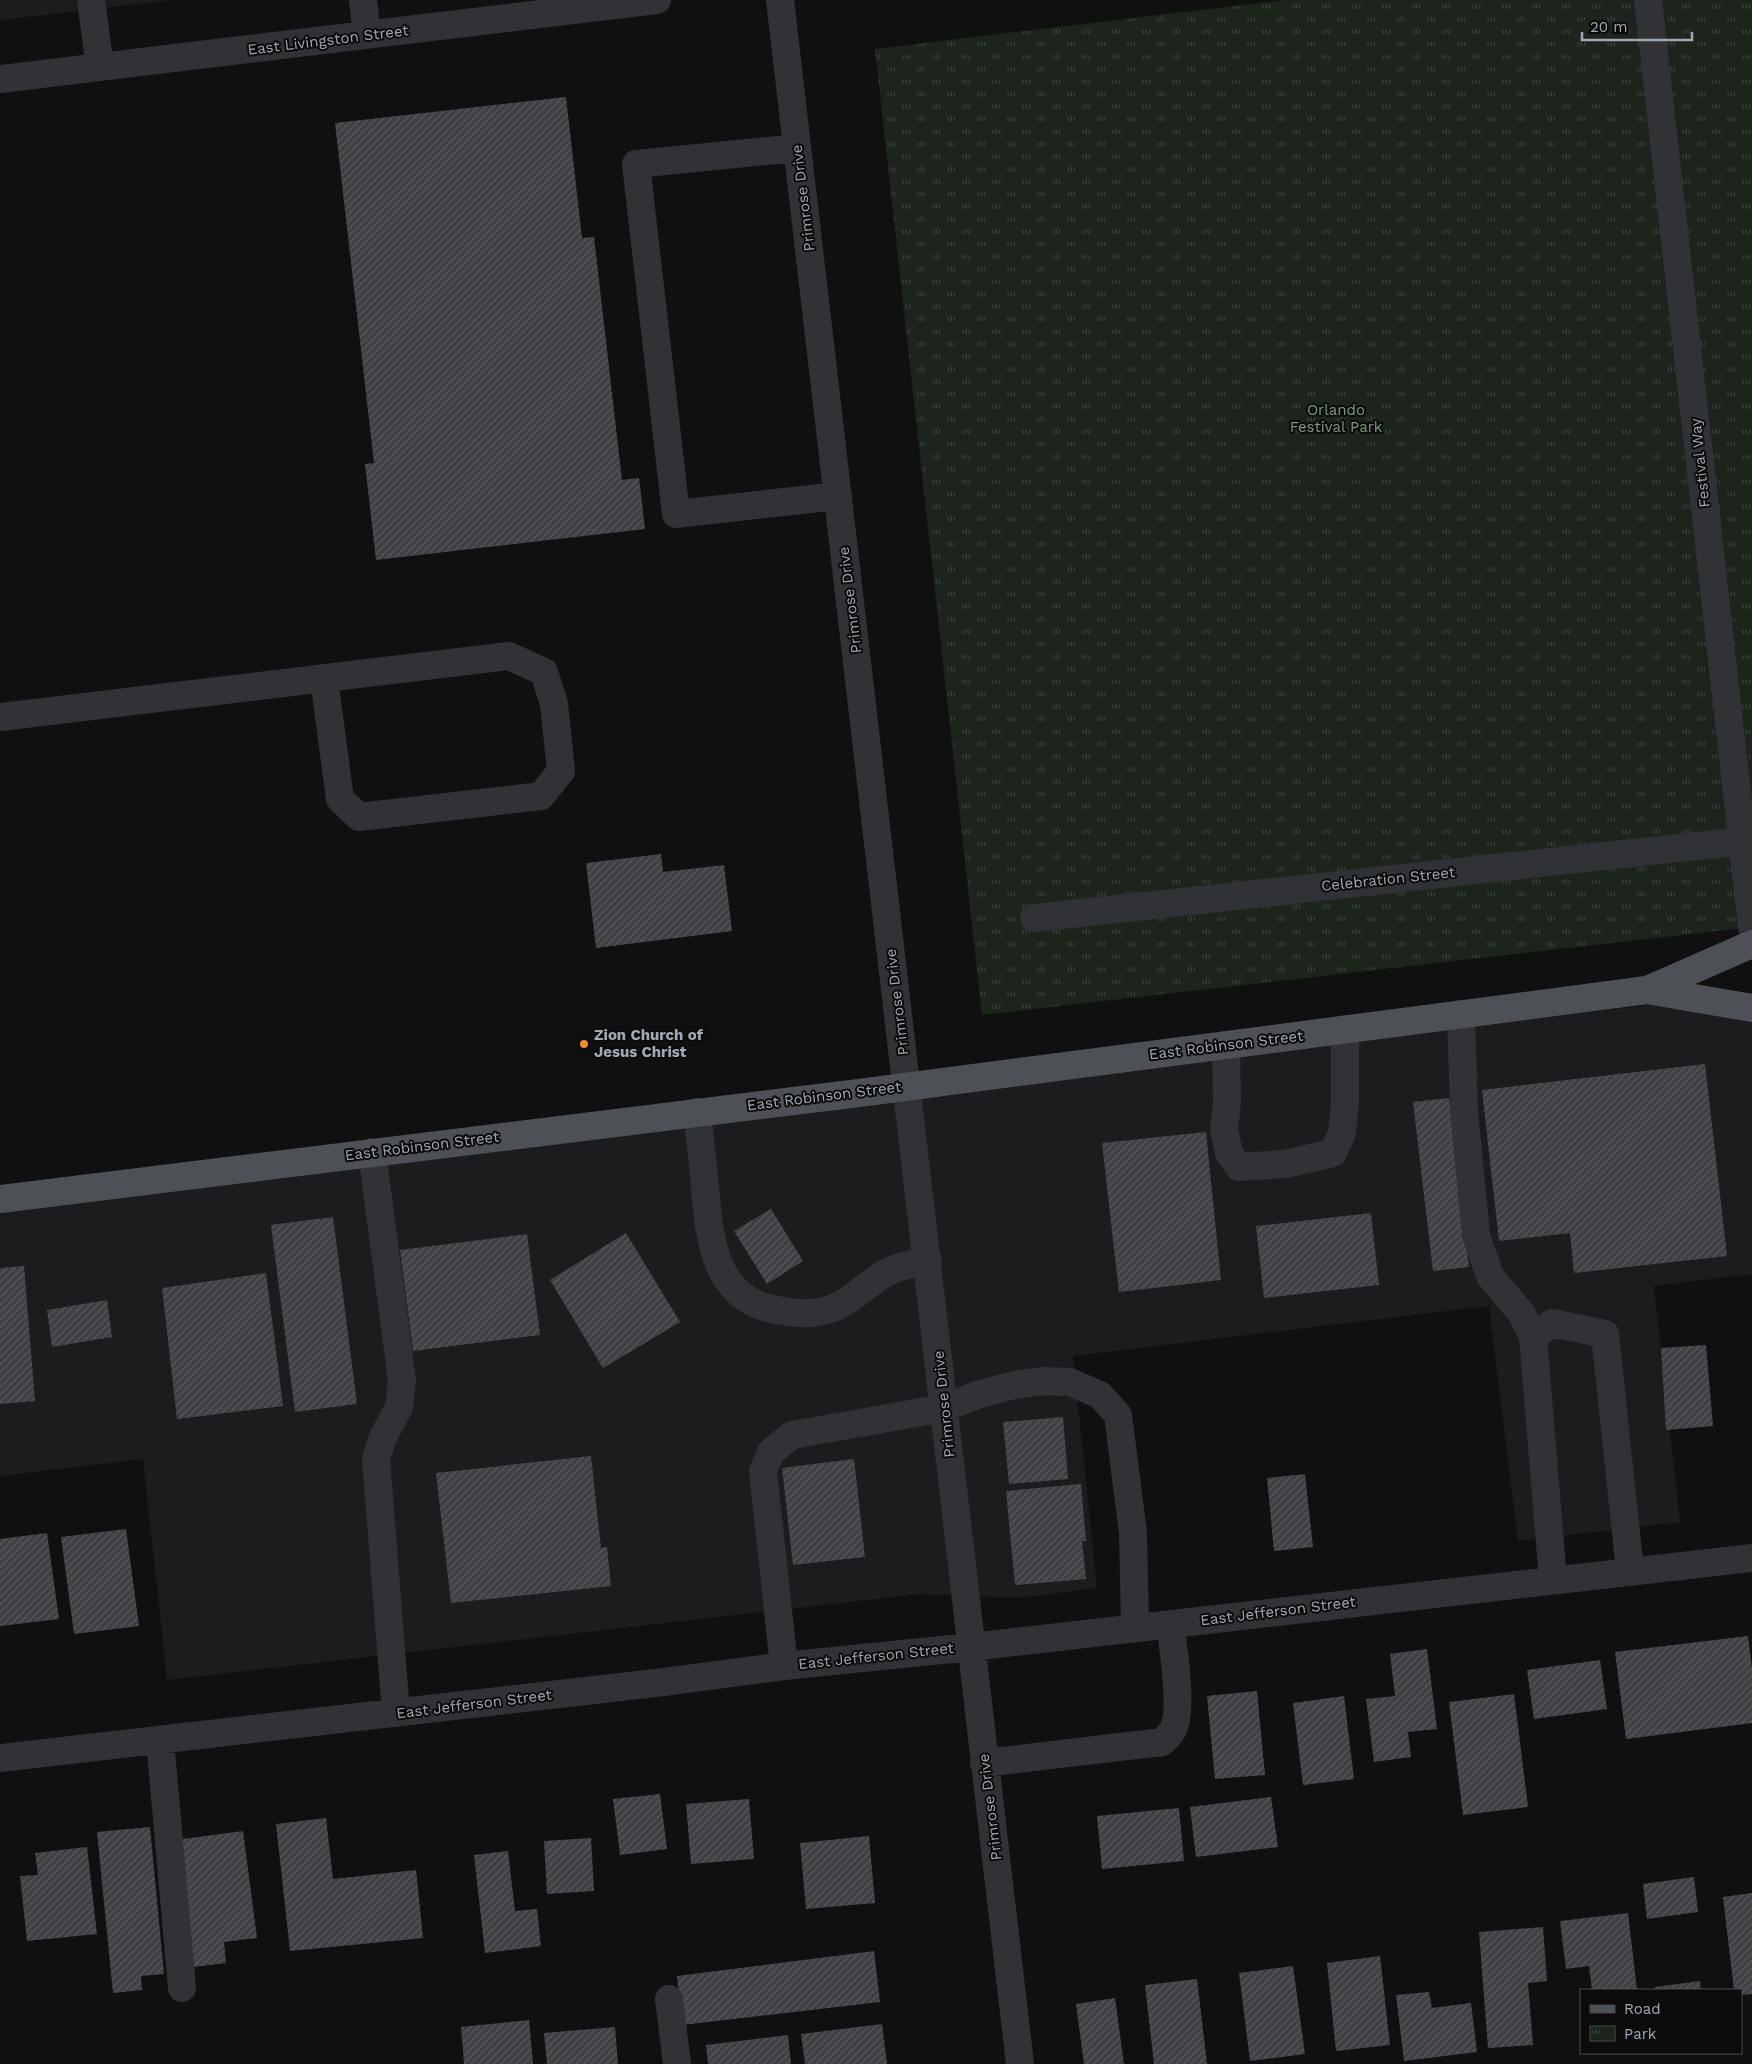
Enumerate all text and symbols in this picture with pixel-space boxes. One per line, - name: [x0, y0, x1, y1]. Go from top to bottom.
- scale bar: [1582, 10, 1692, 42]
- text: 20 m: [1590, 18, 1628, 36]
- street label: East Livingston Street: [246, 21, 410, 59]
- street label: Primrose Drive: [788, 144, 818, 252]
- park label: Orlando Festival Park: [1290, 401, 1383, 436]
- street label: Festival Way: [1686, 417, 1714, 509]
- street label: Primrose Drive: [835, 546, 865, 654]
- street label: Celebration Street: [1320, 863, 1457, 895]
- street label: Primrose Drive: [882, 948, 912, 1056]
- place label: Zion Church of Jesus Christ: [594, 1026, 704, 1061]
- street label: East Robinson Street: [1148, 1027, 1305, 1063]
- marker: Zion Church of Jesus Christ: [578, 1038, 590, 1050]
- street label: East Robinson Street: [746, 1078, 903, 1114]
- street label: East Robinson Street: [344, 1128, 501, 1164]
- street label: Primrose Drive: [929, 1350, 959, 1458]
- street label: East Jefferson Street: [1199, 1592, 1357, 1629]
- street label: East Jefferson Street: [797, 1639, 955, 1673]
- street label: East Jefferson Street: [395, 1685, 553, 1722]
- street label: Primrose Drive: [975, 1753, 1005, 1861]
- legend: [1580, 1989, 1742, 2054]
- text: Road: [1624, 2000, 1661, 2018]
- text: Park: [1624, 2025, 1657, 2043]

